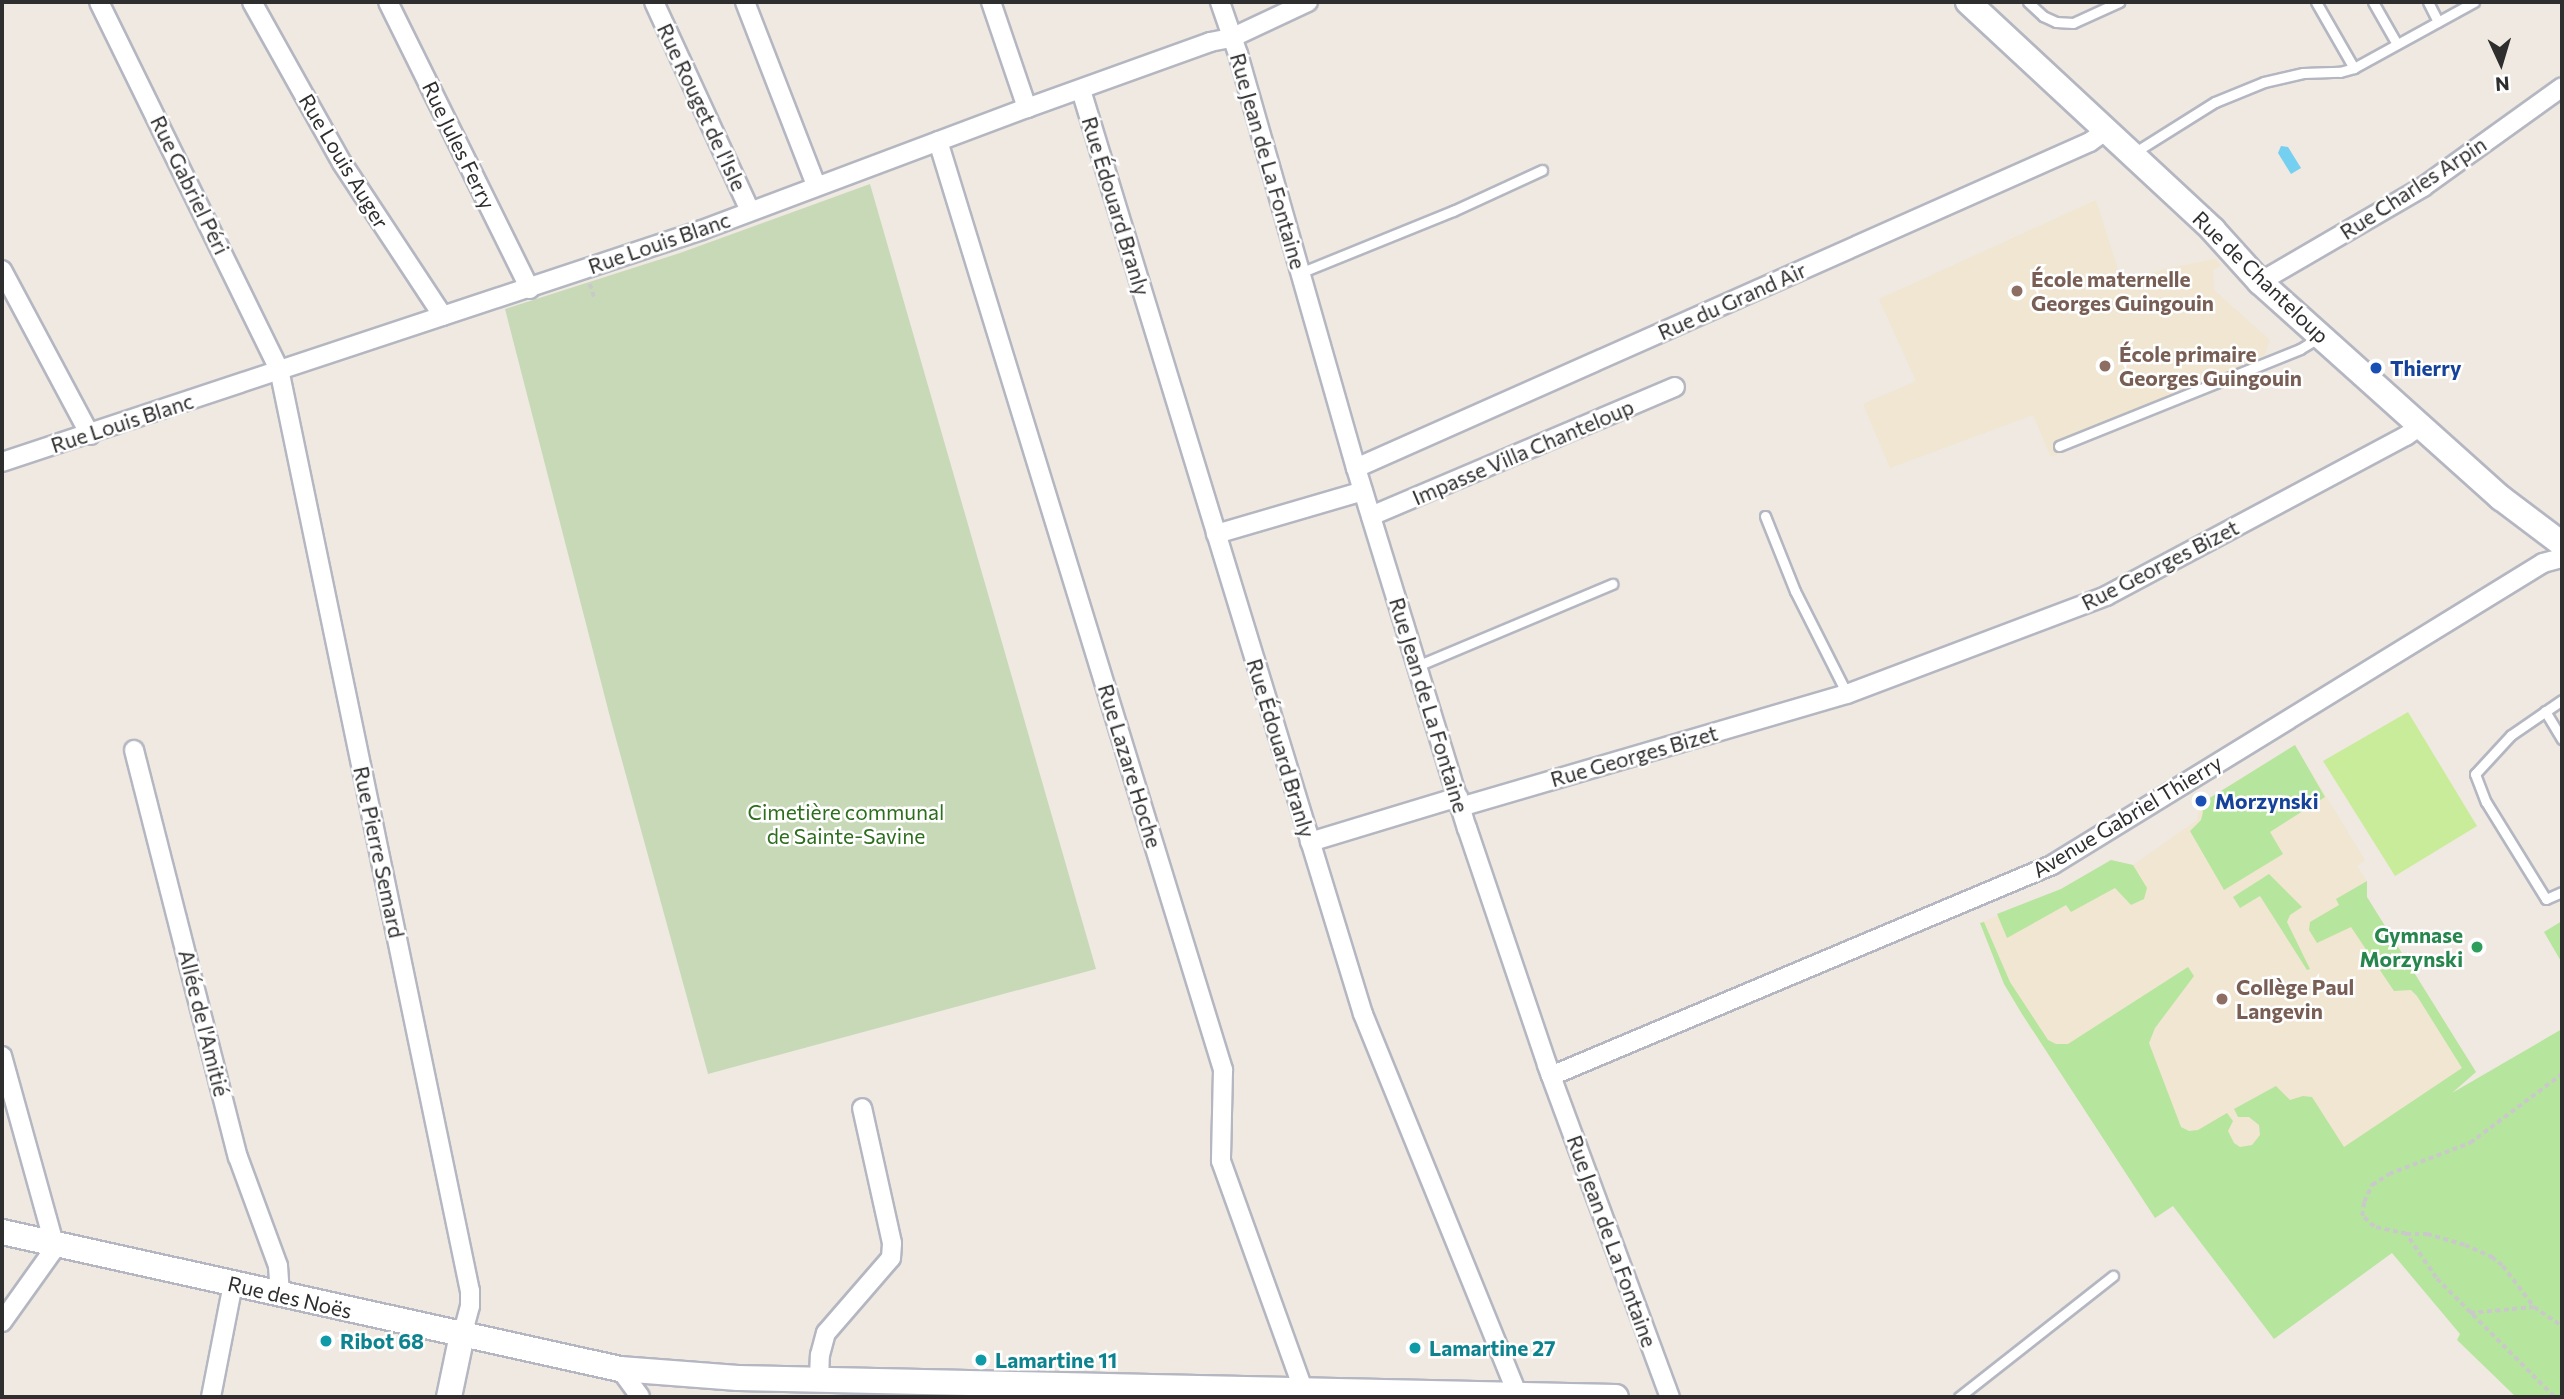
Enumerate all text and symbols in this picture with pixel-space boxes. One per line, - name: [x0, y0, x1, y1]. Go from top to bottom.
- street label: Rue Rouget de l'Isle: [652, 19, 752, 195]
- north arrow: [2466, 28, 2536, 98]
- street label: Rue Jean de La Fontaine: [1225, 50, 1311, 272]
- text: N: [2495, 72, 2510, 96]
- street label: Rue Jules Ferry: [417, 77, 501, 213]
- street label: Rue Louis Auger: [294, 89, 394, 233]
- street label: Rue Gabriel Péri: [145, 111, 235, 259]
- street label: Rue Édouard Branly: [1077, 113, 1155, 299]
- street label: Rue Charles Arpin: [2335, 131, 2491, 245]
- street label: Rue de Chanteloup: [2188, 206, 2334, 348]
- street label: Rue Louis Blanc: [585, 207, 733, 279]
- street label: Rue du Grand Air: [1654, 257, 1810, 345]
- place label: École maternelle Georges Guingouin: [2031, 266, 2214, 316]
- marker: École maternelle Georges Guingouin: [2009, 283, 2025, 299]
- place label: École primaire Georges Guingouin: [2119, 341, 2302, 391]
- place label: Thierry: [2390, 355, 2461, 381]
- marker: École primaire Georges Guingouin: [2097, 358, 2113, 374]
- marker: Thierry: [2368, 360, 2384, 376]
- street label: Rue Louis Blanc: [48, 388, 196, 458]
- street label: Impasse Villa Chanteloup: [1408, 394, 1638, 510]
- street label: Rue Georges Bizet: [2077, 515, 2243, 615]
- street label: Rue Jean de La Fontaine: [1384, 594, 1474, 816]
- street label: Rue Édouard Branly: [1242, 655, 1320, 841]
- street label: Rue Lazare Hoche: [1093, 681, 1167, 851]
- street label: Rue Georges Bizet: [1547, 720, 1721, 792]
- street label: Avenue Gabriel Thierry: [2028, 749, 2226, 883]
- street label: Rue Pierre Semard: [349, 764, 409, 940]
- place label: Morzynski: [2215, 788, 2319, 814]
- marker: Morzynski: [2193, 793, 2209, 809]
- park label: Cimetière communal de Sainte-Savine: [748, 799, 944, 849]
- place label: Gymnase Morzynski: [2359, 922, 2463, 972]
- marker: Gymnase Morzynski: [2469, 939, 2485, 955]
- street label: Allée de l'Amitié: [174, 947, 234, 1099]
- place label: Collège Paul Langevin: [2236, 974, 2354, 1024]
- marker: Collège Paul Langevin: [2214, 991, 2230, 1007]
- street label: Rue Jean de La Fontaine: [1562, 1132, 1662, 1350]
- street label: Rue des Noës: [225, 1270, 355, 1324]
- place label: Ribot 68: [340, 1328, 424, 1354]
- marker: Ribot 68: [318, 1333, 334, 1349]
- place label: Lamartine 27: [1429, 1335, 1556, 1361]
- marker: Lamartine 27: [1407, 1340, 1423, 1356]
- place label: Lamartine 11: [995, 1347, 1117, 1373]
- marker: Lamartine 11: [973, 1352, 989, 1368]

